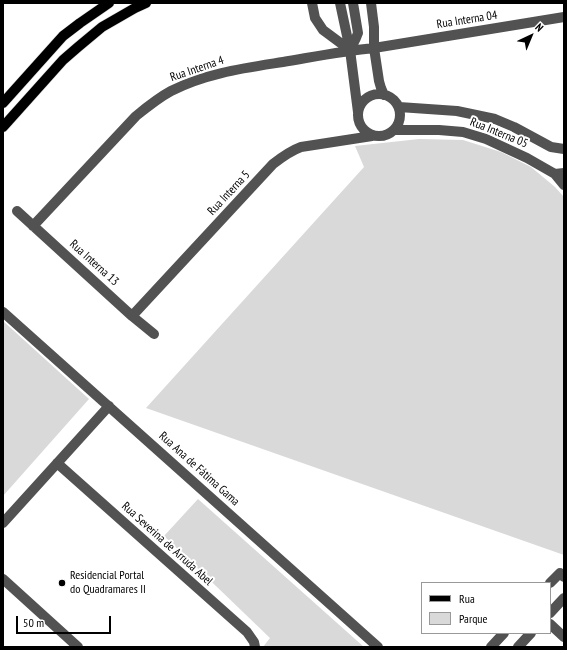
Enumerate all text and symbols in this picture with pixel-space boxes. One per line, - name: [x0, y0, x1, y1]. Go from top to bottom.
- street label: Rua Interna 04: [436, 8, 498, 32]
- north arrow: [511, 16, 551, 56]
- text: N: [532, 20, 546, 34]
- street label: Rua Interna 4: [168, 53, 226, 85]
- street label: Rua Interna 05: [468, 115, 530, 151]
- street label: Rua Interna 5: [205, 168, 253, 218]
- street label: Rua Interna 13: [66, 237, 122, 289]
- street label: Rua Ana de Fátima Gama: [156, 429, 242, 509]
- street label: Rua Severina de Arruda Abel: [118, 499, 216, 589]
- place label: Residencial Portal do Quadramares II: [70, 569, 146, 597]
- marker: Residencial Portal do Quadramares II: [57, 578, 67, 588]
- legend: [421, 582, 551, 634]
- text: Rua: [459, 591, 475, 606]
- scale bar: [18, 608, 113, 634]
- text: Parque: [459, 611, 488, 626]
- text: 50 m: [23, 615, 44, 630]

